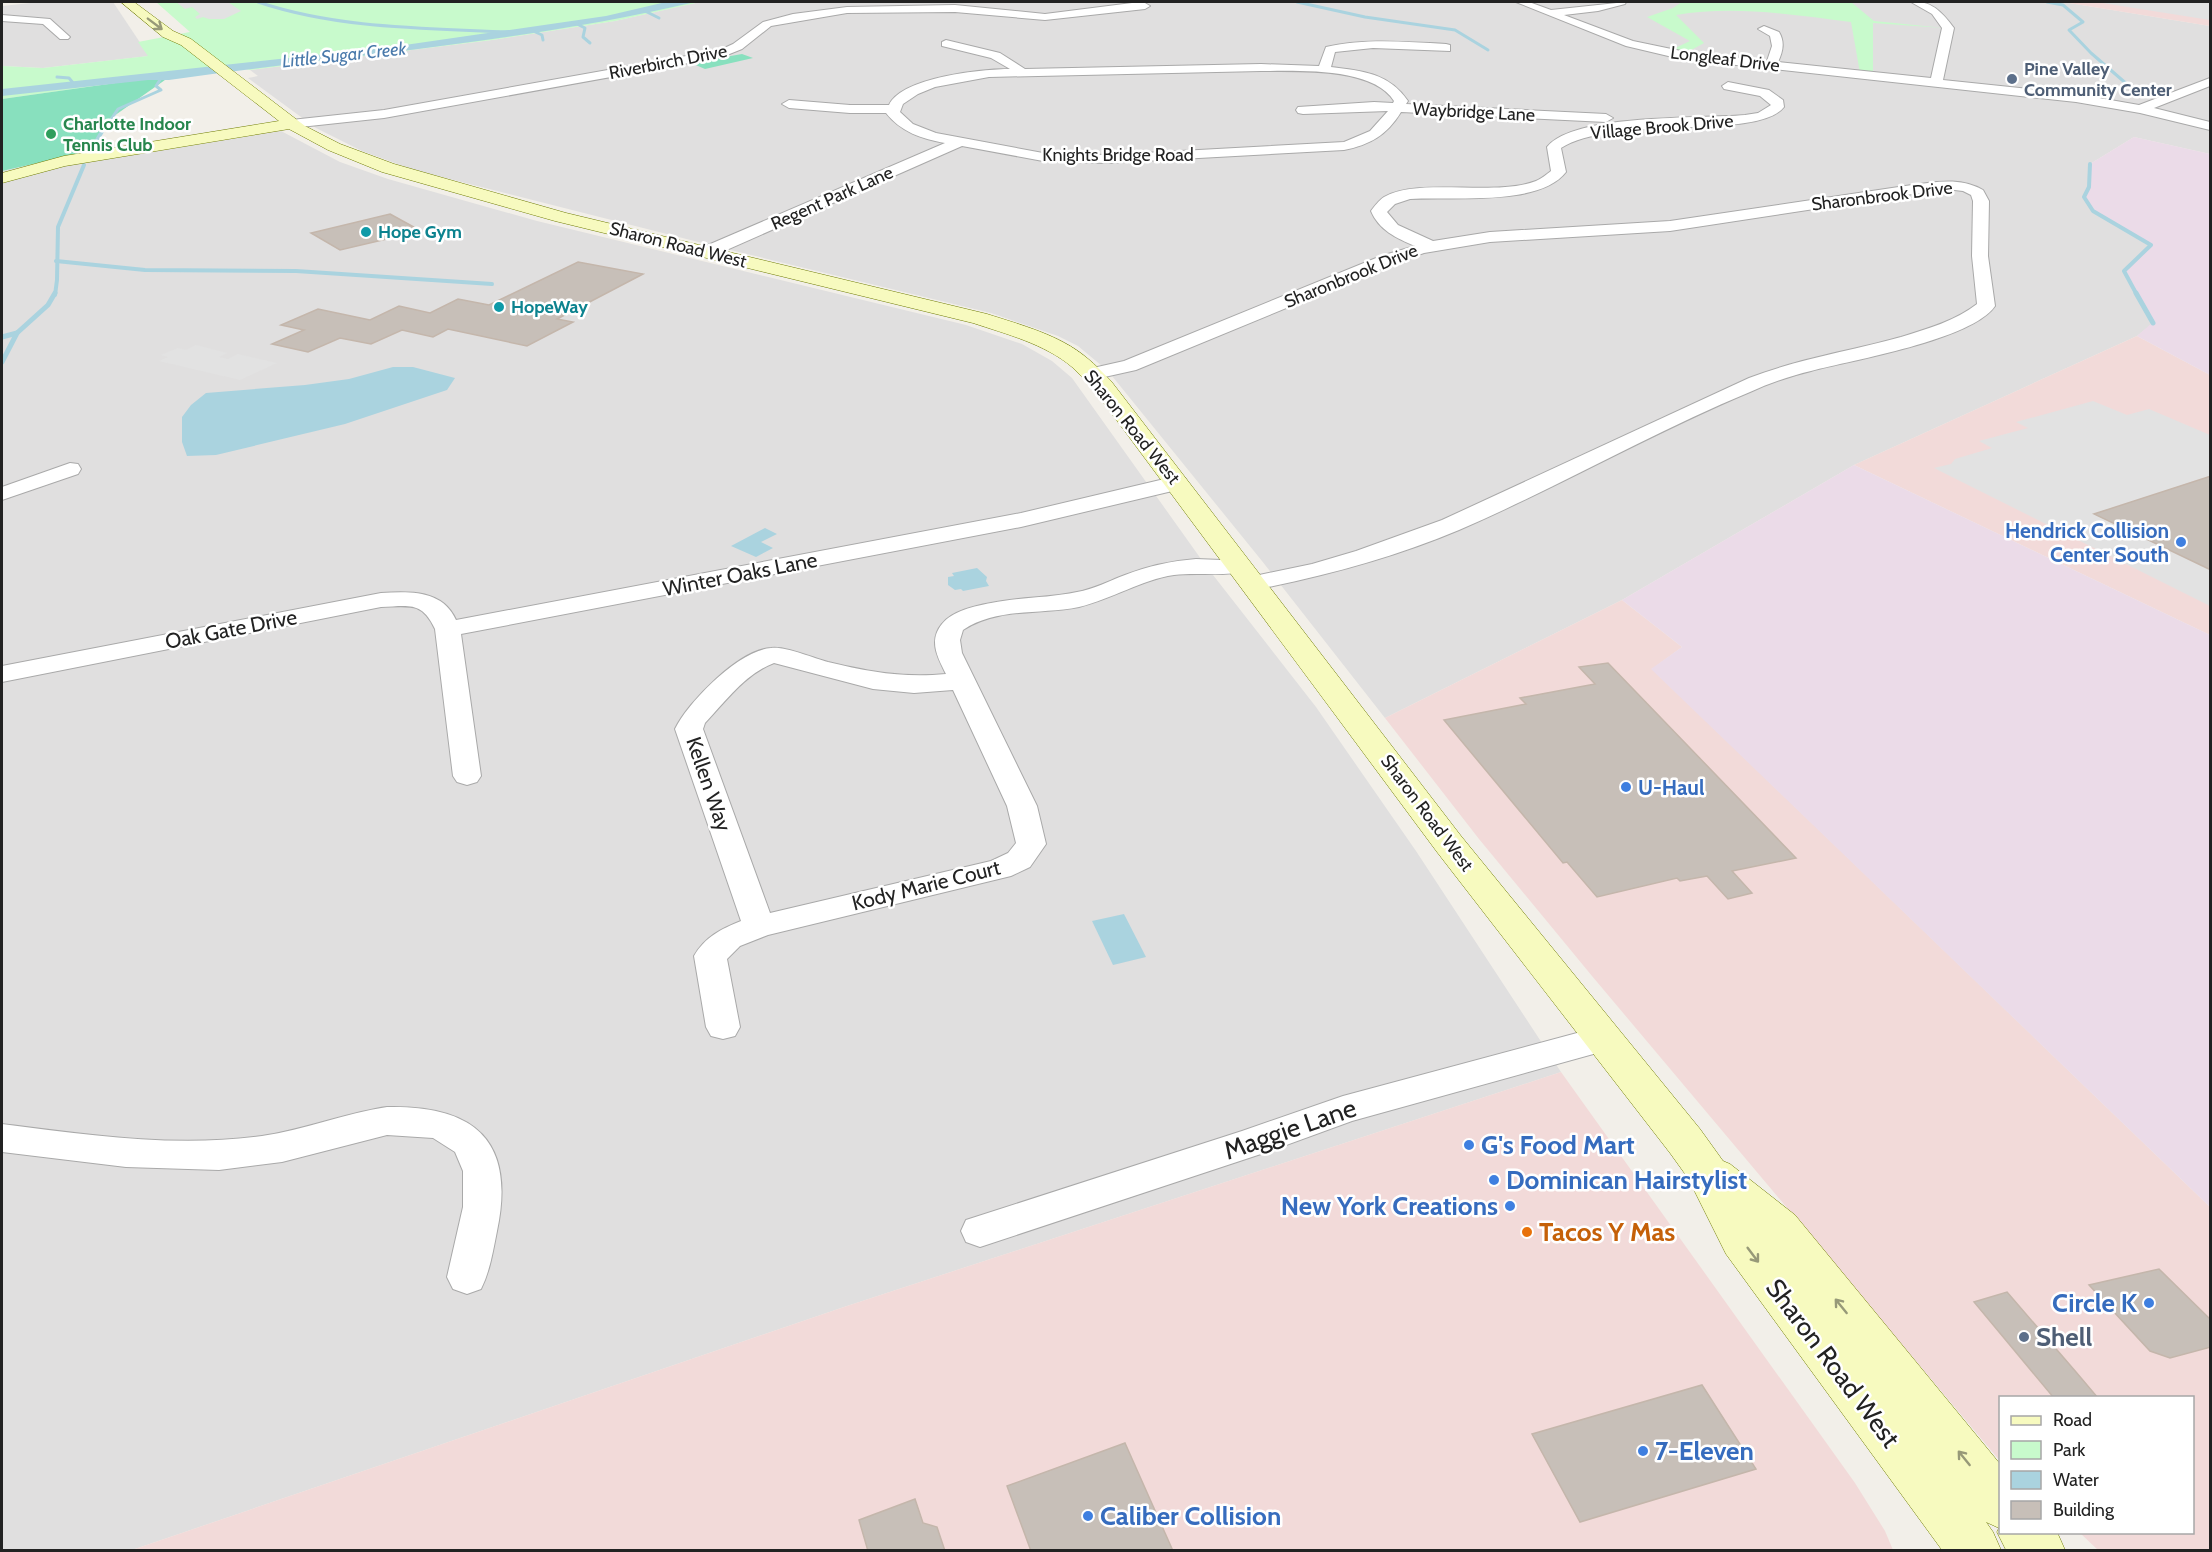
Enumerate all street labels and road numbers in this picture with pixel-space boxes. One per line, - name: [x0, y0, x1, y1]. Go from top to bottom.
- street label: Riverbirch Drive: [607, 40, 729, 84]
- street label: Longleaf Drive: [1669, 41, 1781, 77]
- street label: Waybridge Lane: [1412, 98, 1536, 126]
- street label: Village Brook Drive: [1590, 110, 1734, 144]
- street label: Knights Bridge Road: [1042, 144, 1194, 166]
- street label: Regent Park Lane: [768, 161, 896, 235]
- street label: Sharonbrook Drive: [1810, 176, 1954, 216]
- street label: Sharon Road West: [607, 217, 749, 273]
- street label: Sharonbrook Drive: [1281, 239, 1421, 313]
- street label: Sharon Road West: [1079, 366, 1185, 488]
- street label: Winter Oaks Lane: [661, 547, 820, 601]
- street label: Oak Gate Drive: [163, 604, 299, 654]
- street label: Kellen Way: [681, 733, 737, 835]
- street label: Sharon Road West: [1376, 750, 1478, 876]
- street label: Kody Marie Court: [849, 854, 1003, 916]
- street label: Maggie Lane: [1220, 1091, 1360, 1167]
- street label: Sharon Road West: [1759, 1272, 1907, 1454]

